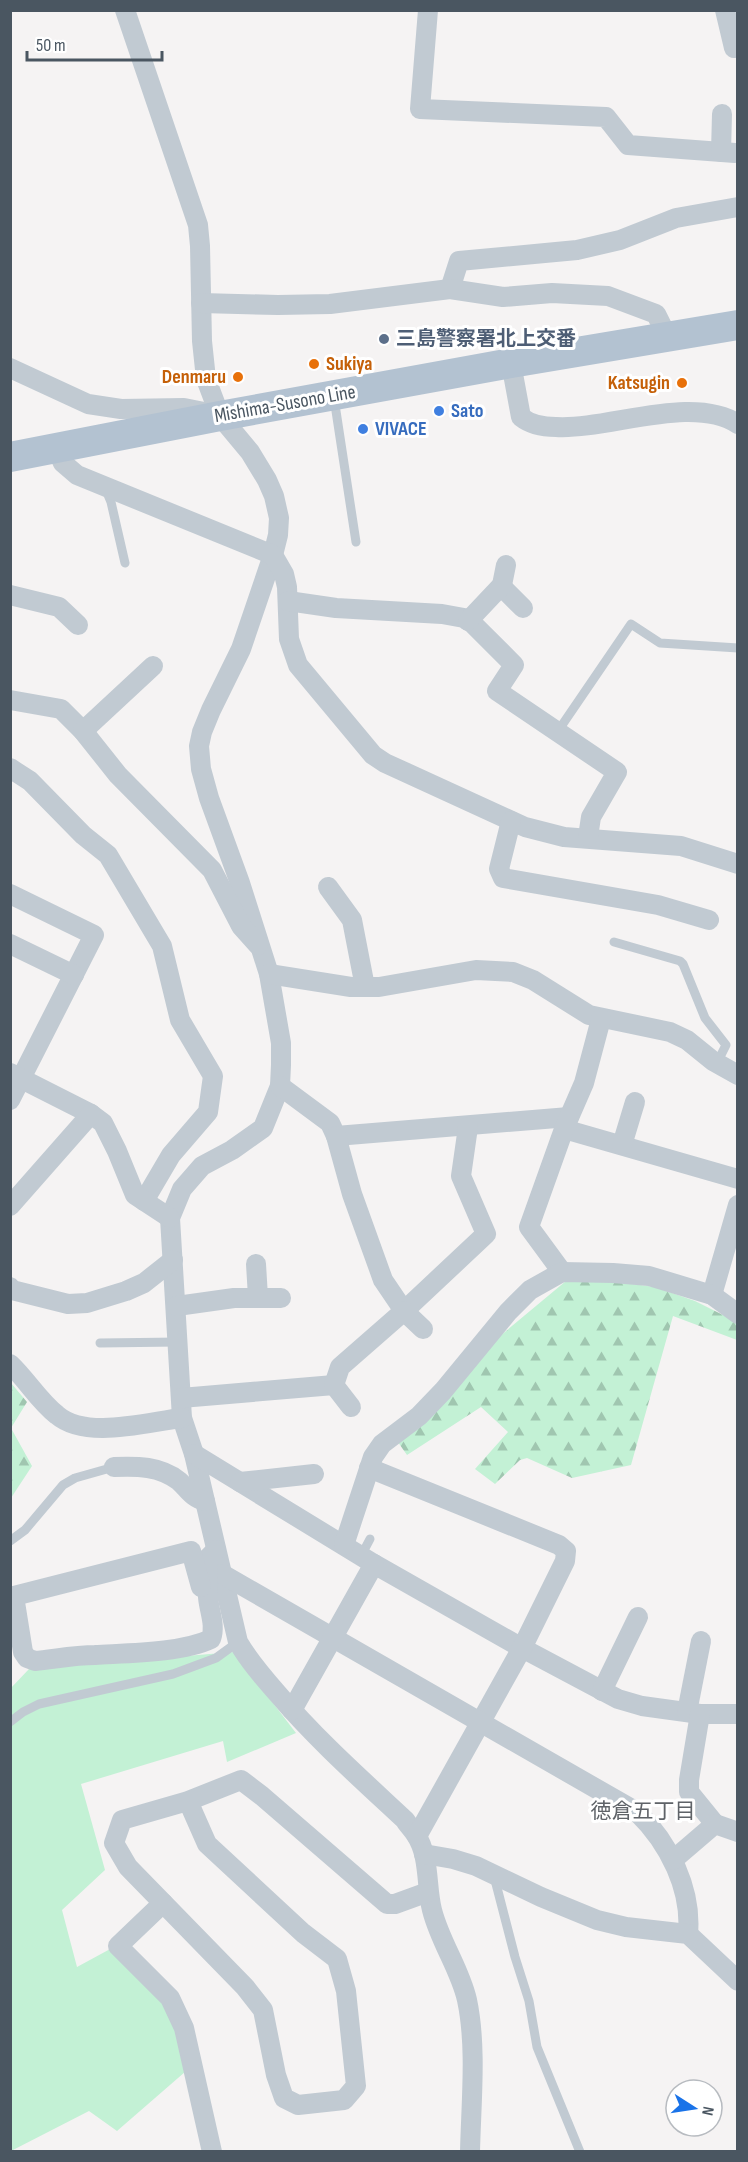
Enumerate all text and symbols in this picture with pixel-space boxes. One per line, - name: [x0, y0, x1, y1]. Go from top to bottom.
- scale bar: [27, 24, 162, 62]
- text: 50 m: [36, 35, 66, 56]
- place label: 三島警察署北上交番: [396, 327, 576, 351]
- marker: 三島警察署北上交番: [377, 332, 391, 346]
- place label: Sukiya: [326, 352, 373, 376]
- marker: Sukiya: [307, 357, 321, 371]
- place label: Denmaru: [162, 365, 226, 389]
- marker: Denmaru: [231, 370, 245, 384]
- place label: Katsugin: [608, 371, 670, 395]
- marker: Katsugin: [675, 376, 689, 390]
- street label: Mishima-Susono Line: [213, 380, 357, 428]
- place label: Sato: [451, 399, 483, 423]
- marker: Sato: [432, 404, 446, 418]
- place label: VIVACE: [375, 417, 427, 441]
- marker: VIVACE: [356, 422, 370, 436]
- district label: 徳倉五丁目: [591, 1799, 696, 1824]
- north arrow: [664, 2078, 724, 2138]
- text: N: [697, 2105, 717, 2117]

